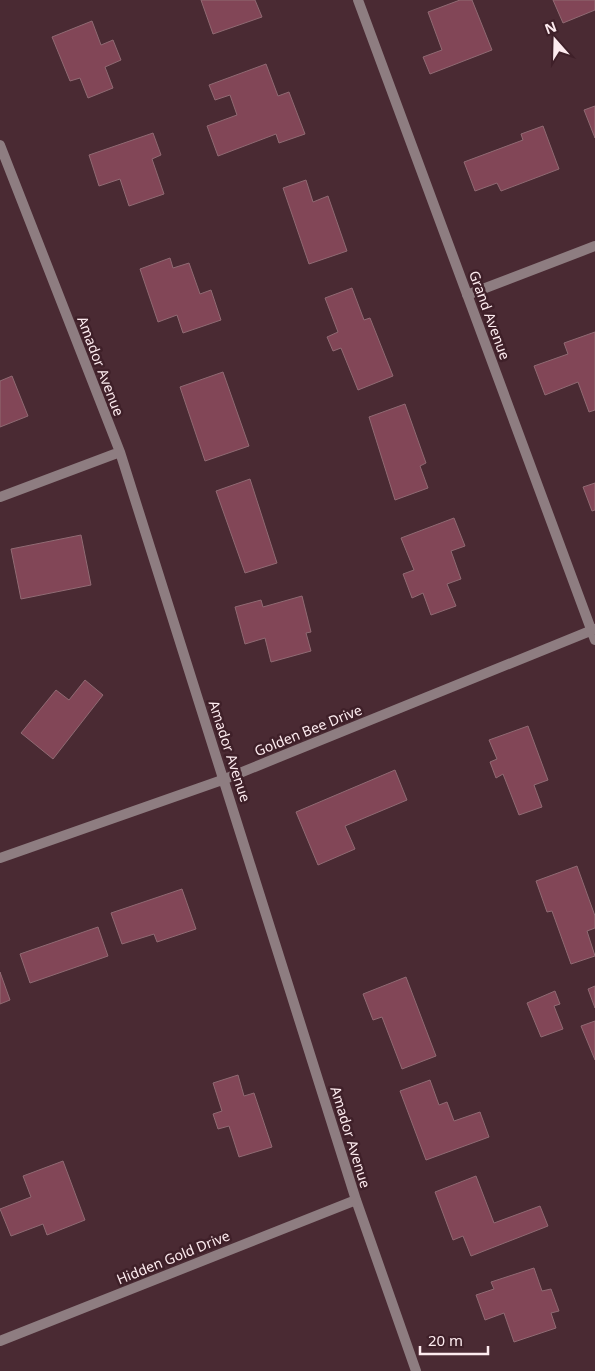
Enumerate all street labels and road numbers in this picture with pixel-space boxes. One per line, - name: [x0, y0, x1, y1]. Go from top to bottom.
- street label: Grand Avenue: [465, 268, 515, 362]
- street label: Amador Avenue: [73, 313, 129, 419]
- street label: Amador Avenue: [205, 698, 255, 804]
- street label: Golden Bee Drive: [251, 700, 365, 760]
- street label: Amador Avenue: [326, 1084, 376, 1190]
- street label: Hidden Gold Drive: [114, 1226, 233, 1288]

